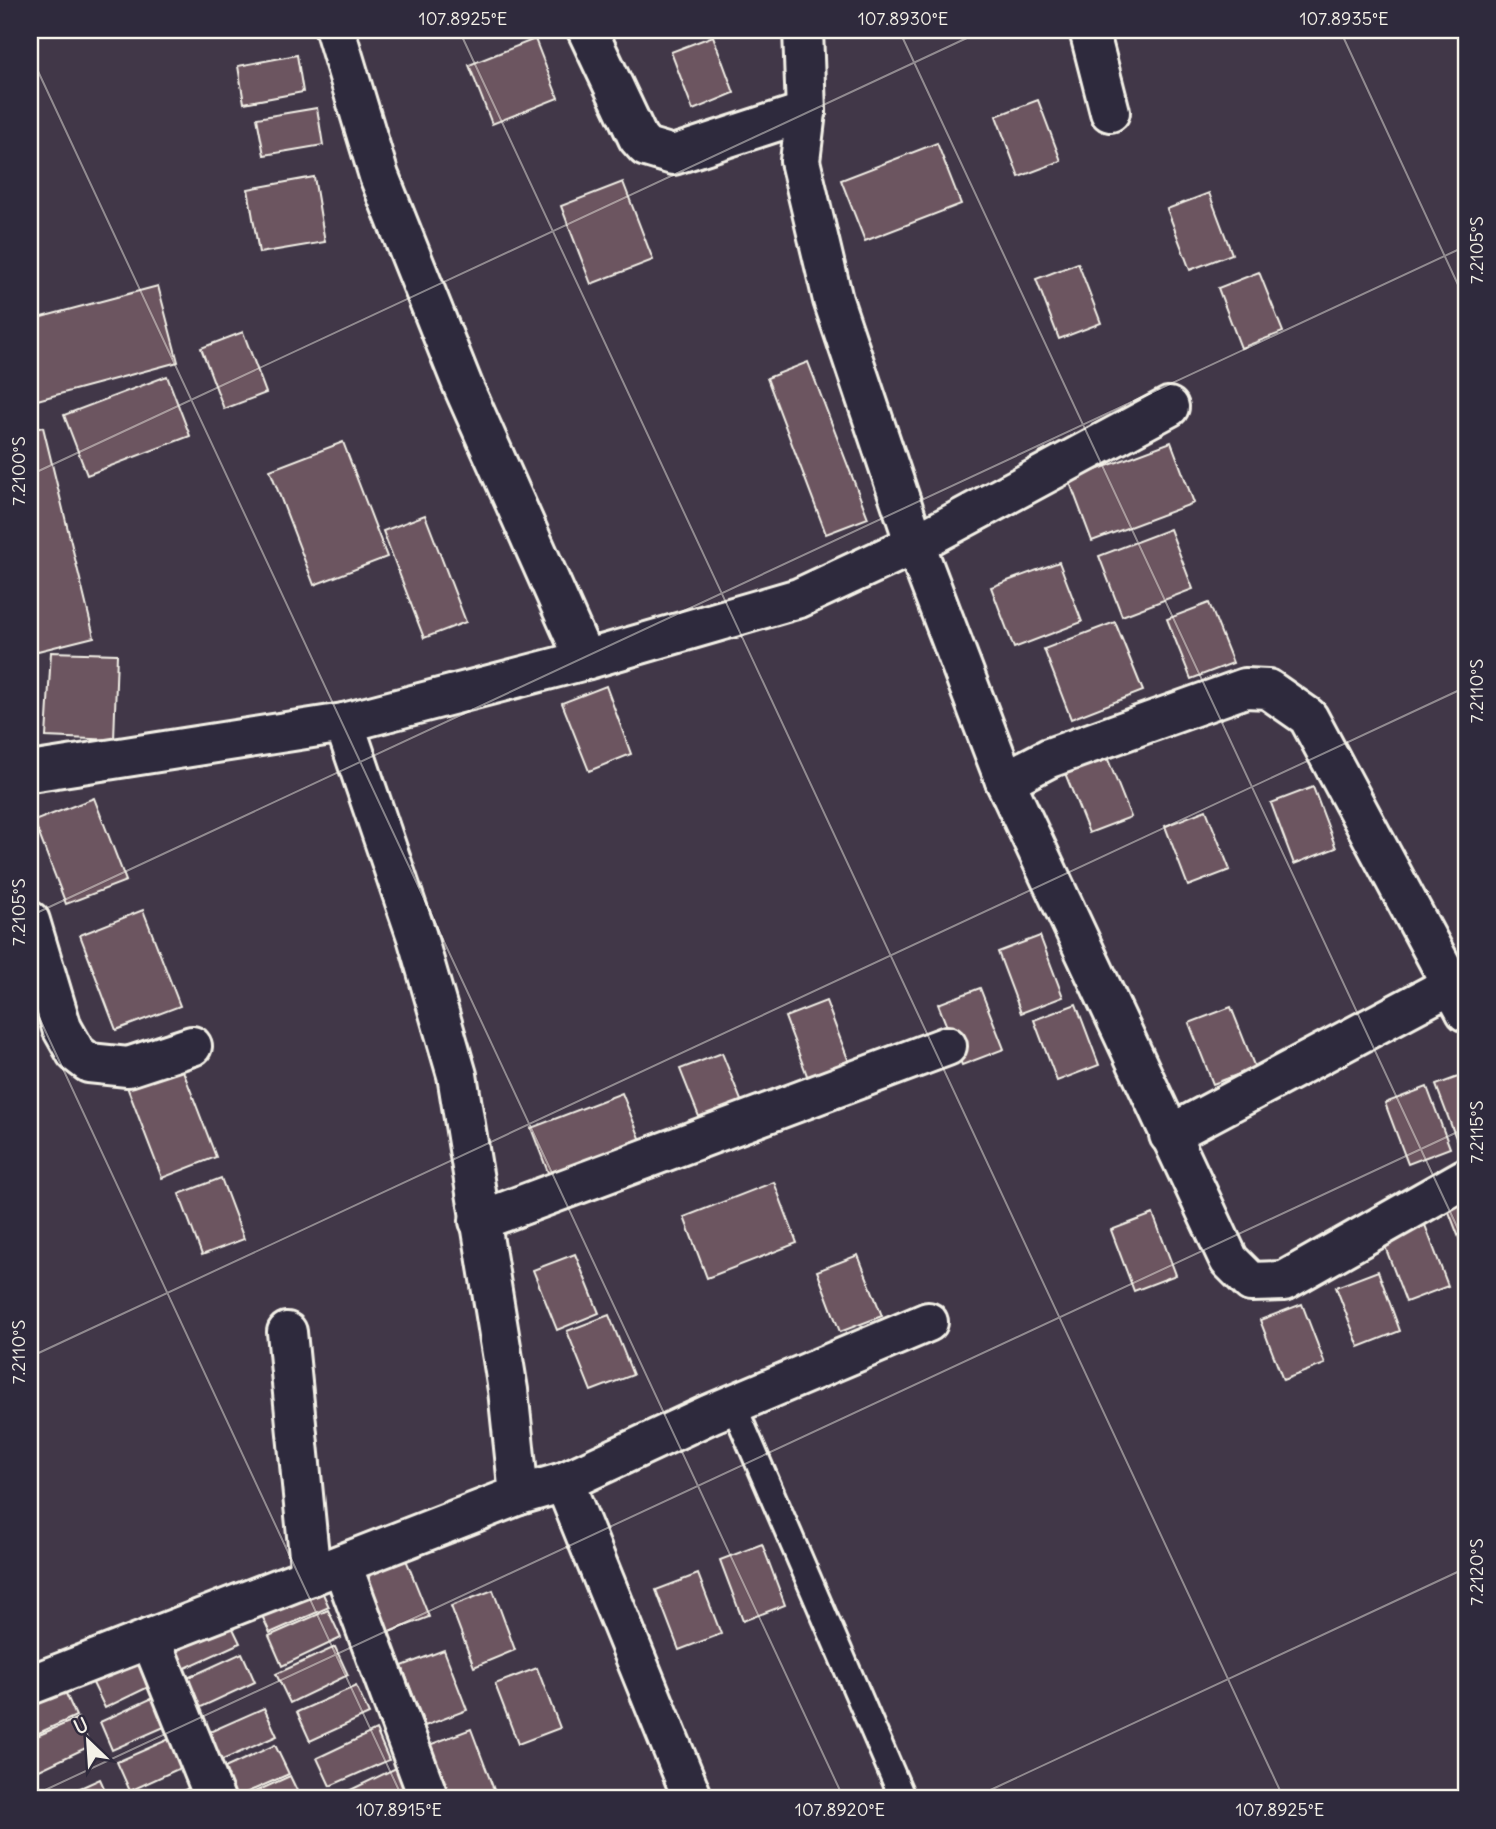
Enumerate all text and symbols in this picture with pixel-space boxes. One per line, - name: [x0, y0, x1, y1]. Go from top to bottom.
- text: 107.8925°E: [419, 7, 507, 30]
- text: 107.8930°E: [858, 7, 948, 30]
- text: 107.8935°E: [1299, 7, 1389, 30]
- text: 7.2105°S: [1465, 216, 1488, 284]
- text: 7.2100°S: [7, 436, 30, 506]
- text: 7.2110°S: [1465, 659, 1488, 723]
- text: 7.2105°S: [7, 878, 30, 946]
- text: 7.2115°S: [1465, 1100, 1488, 1164]
- text: 7.2110°S: [7, 1320, 30, 1384]
- text: 7.2120°S: [1465, 1538, 1488, 1606]
- north arrow: [52, 1706, 122, 1776]
- text: U: [70, 1712, 92, 1739]
- text: 107.8915°E: [356, 1798, 442, 1821]
- text: 107.8920°E: [795, 1798, 885, 1821]
- text: 107.8925°E: [1236, 1798, 1324, 1821]

